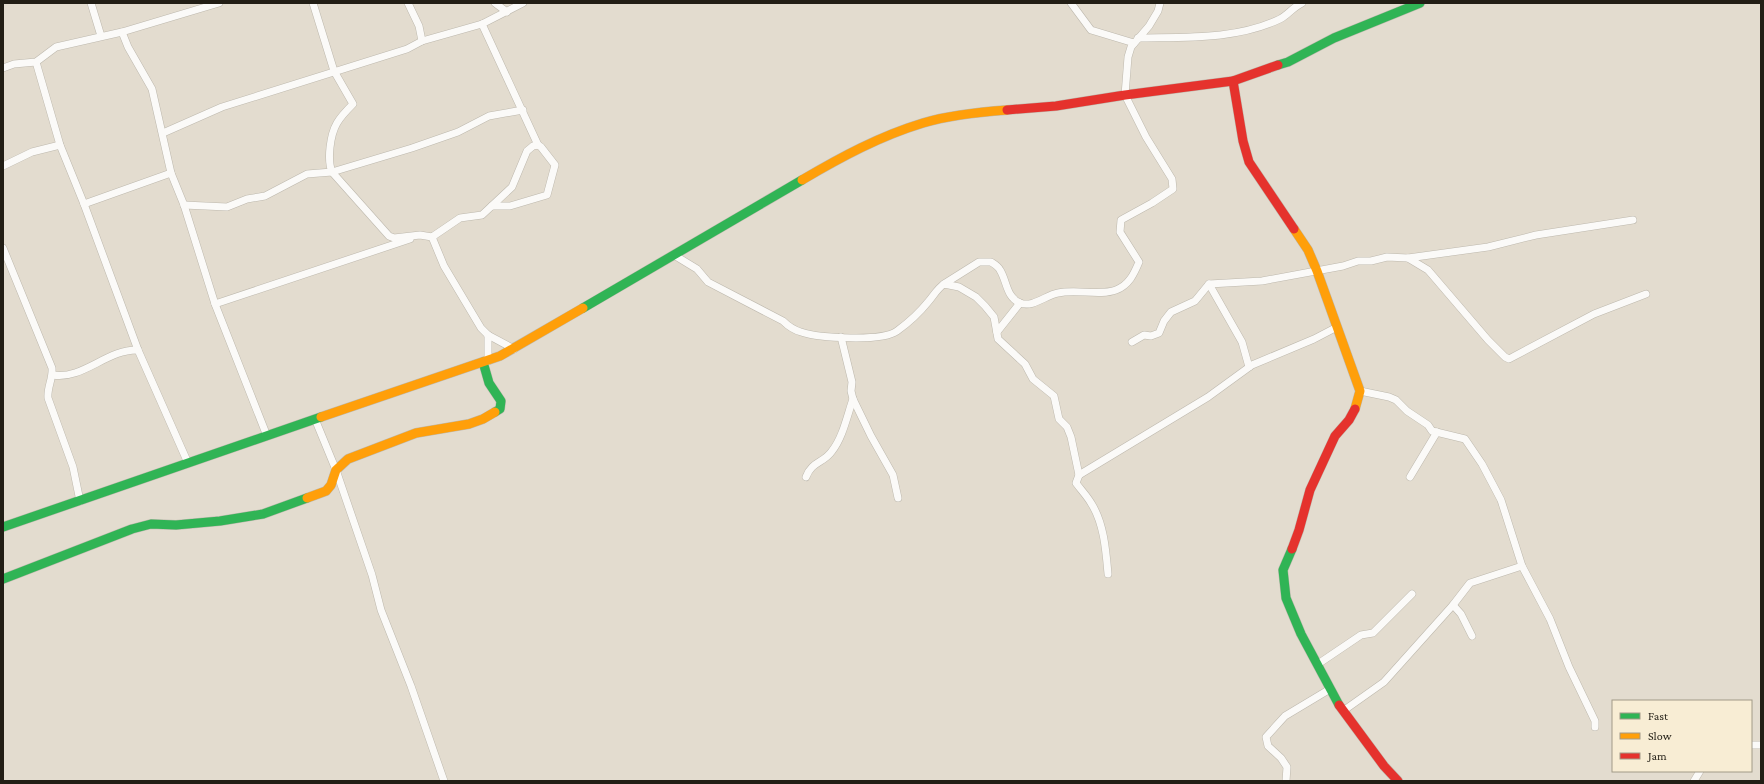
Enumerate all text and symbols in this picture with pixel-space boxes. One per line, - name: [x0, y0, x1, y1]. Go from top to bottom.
- legend: [1612, 700, 1752, 772]
- text: Fast: [1648, 709, 1669, 723]
- text: Slow: [1648, 729, 1672, 743]
- text: Jam: [1647, 749, 1667, 763]

